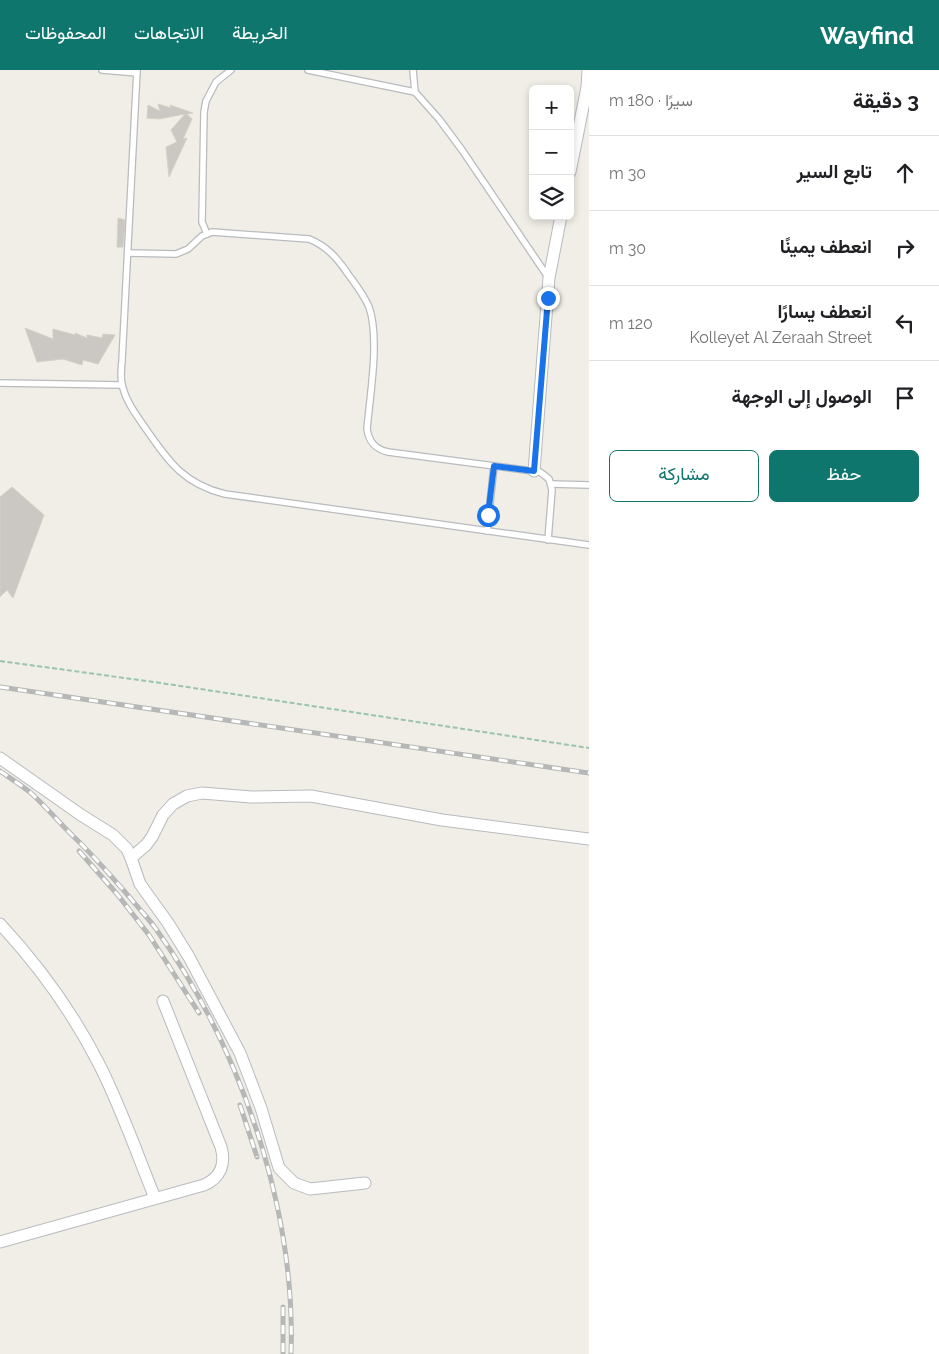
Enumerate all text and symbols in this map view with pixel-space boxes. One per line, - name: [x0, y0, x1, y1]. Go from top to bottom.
- text: Wayfind: [820, 21, 914, 50]
- text: المحفوظات: [25, 22, 106, 43]
- text: الاتجاهات: [134, 22, 204, 43]
- text: الخريطة: [232, 22, 288, 43]
- map controls: [529, 85, 574, 220]
- button: +: [529, 85, 574, 130]
- text: 3 دقيقة: [853, 88, 919, 113]
- text: سيرًا · 180 m: [609, 91, 693, 110]
- button: −: [529, 130, 574, 175]
- icon: ahead: [891, 159, 919, 187]
- text: تابع السير: [797, 160, 872, 182]
- text: 30 m: [609, 164, 646, 183]
- button: layers: [529, 175, 574, 220]
- icon: right: [891, 234, 919, 262]
- text: انعطف يمينًا: [780, 235, 872, 257]
- text: 30 m: [609, 239, 646, 258]
- route end: [537, 287, 560, 310]
- text: انعطف يسارًا: [778, 300, 872, 322]
- icon: left: [891, 309, 919, 337]
- text: 120 m: [609, 314, 653, 333]
- text: Kolleyet Al Zeraah Street: [689, 328, 872, 347]
- icon: arrive: [891, 384, 919, 412]
- text: الوصول إلى الوجهة: [732, 385, 872, 407]
- button: مشاركة: [609, 450, 759, 502]
- button: حفظ: [769, 450, 919, 502]
- route start: [477, 504, 500, 527]

